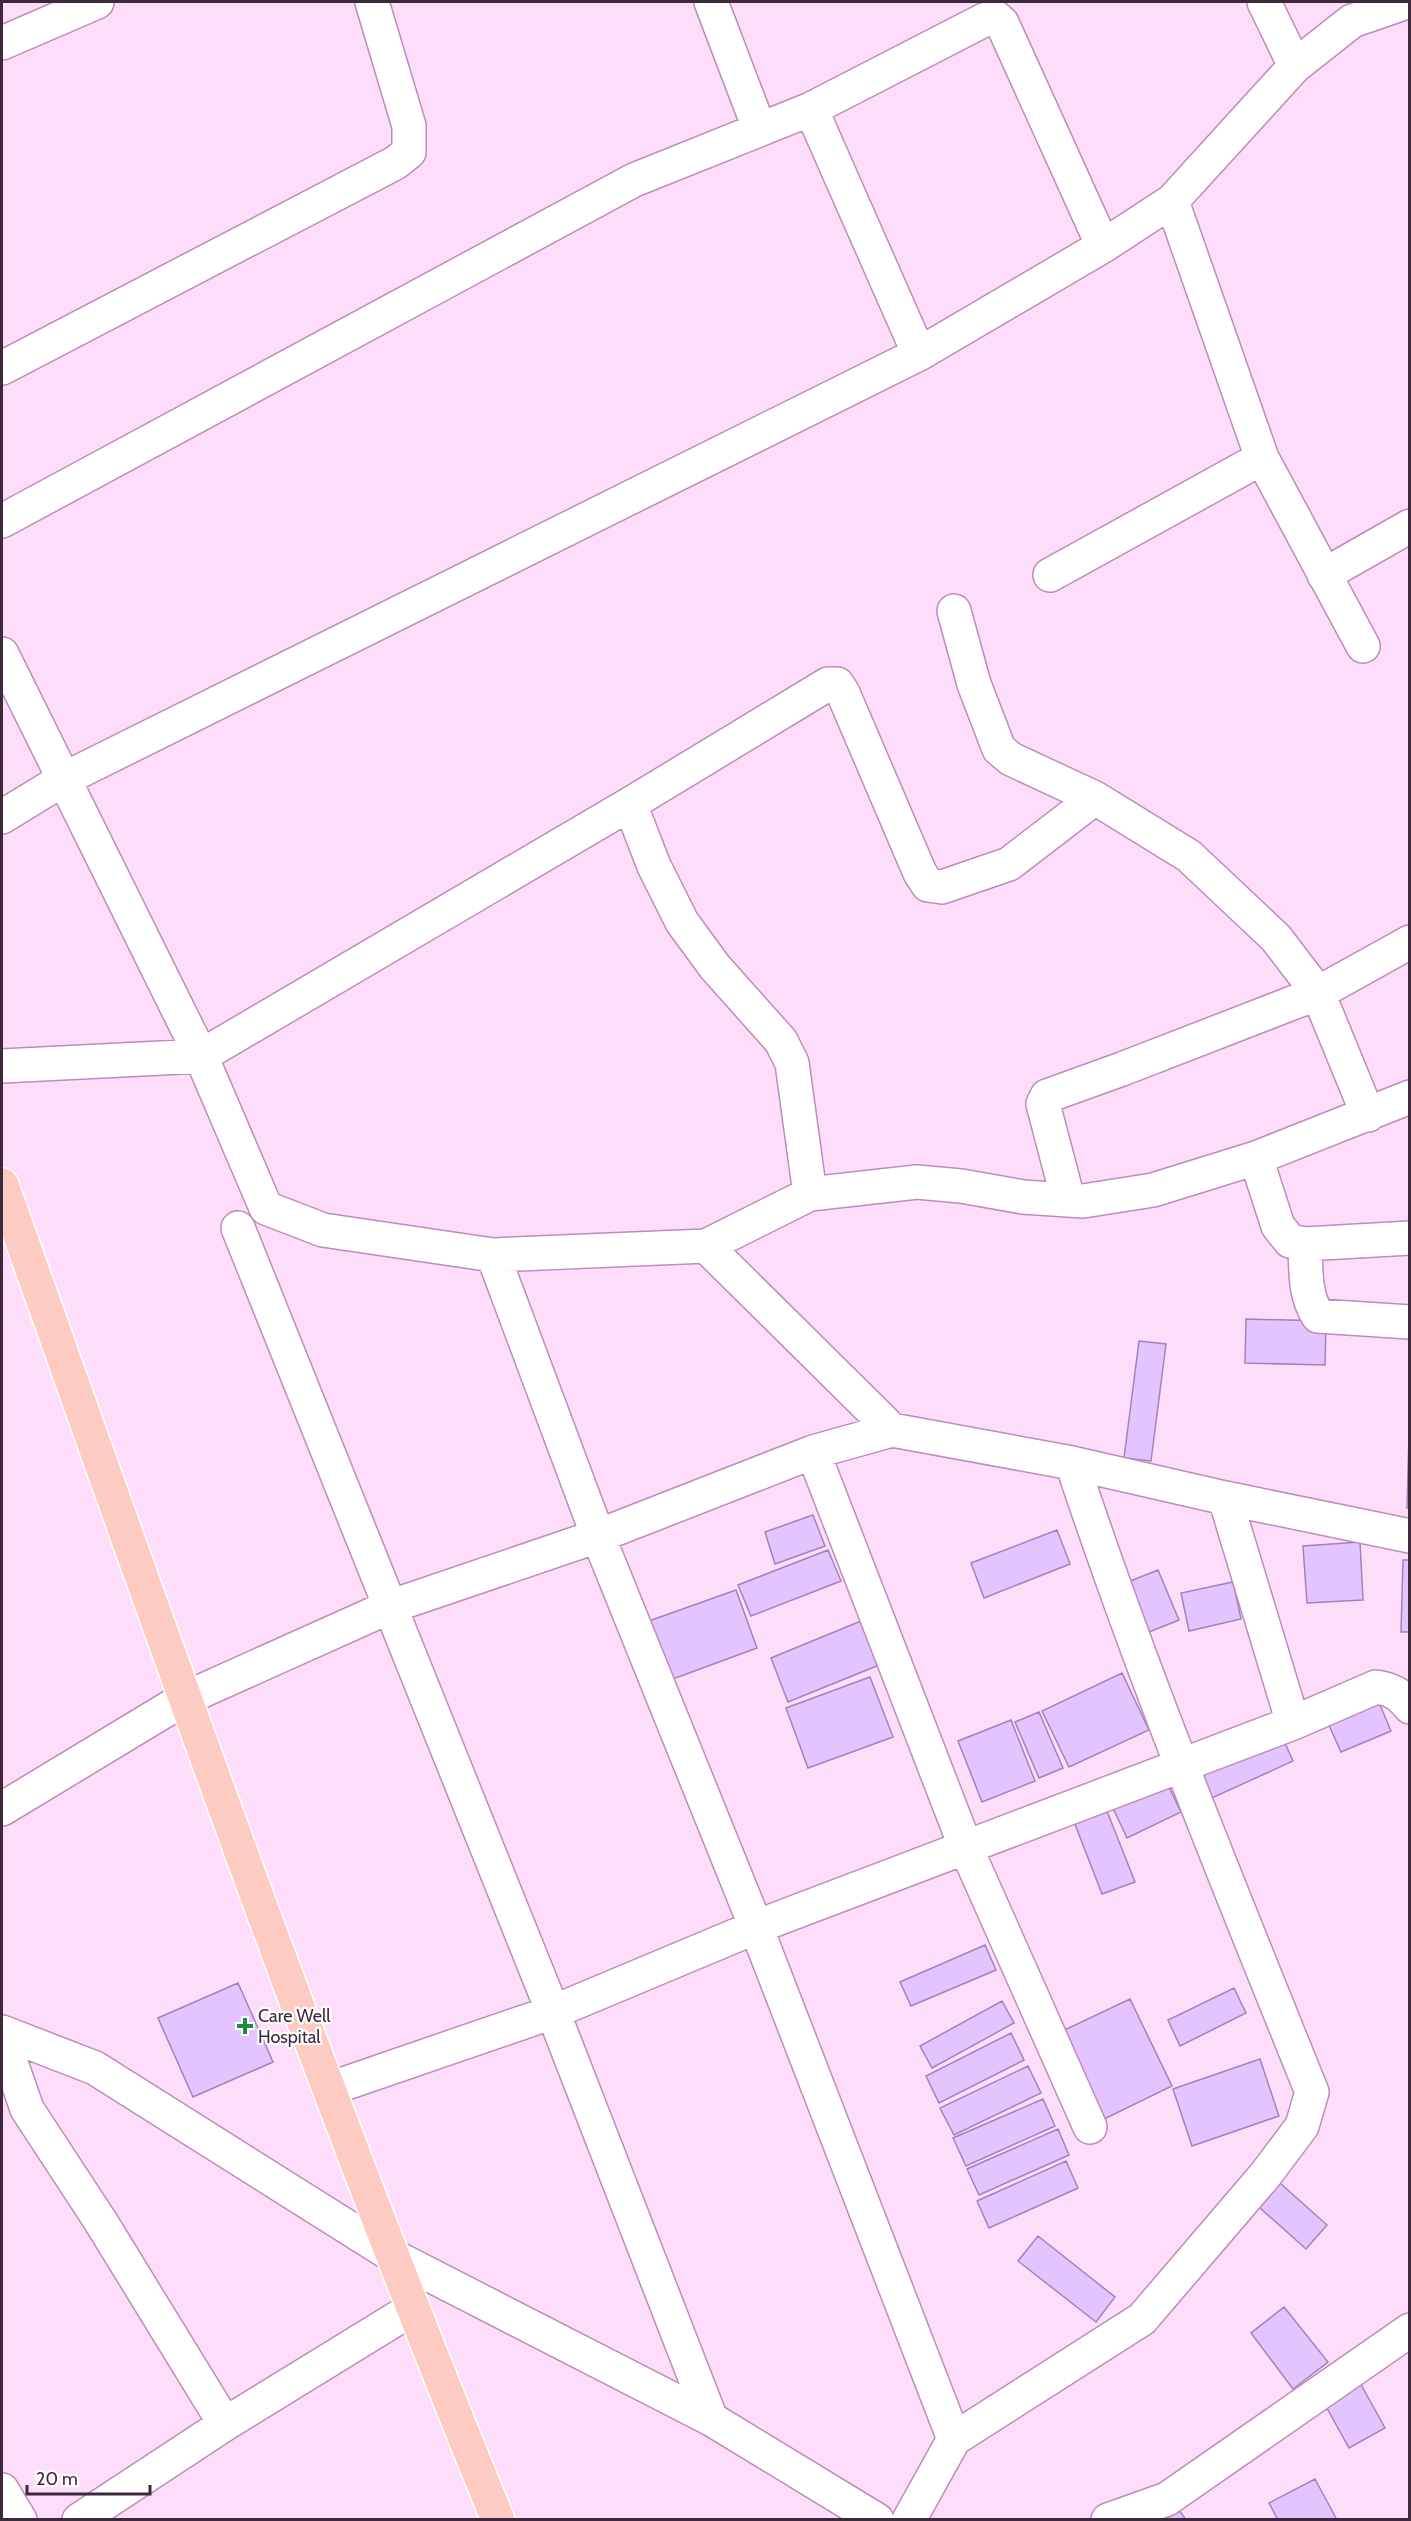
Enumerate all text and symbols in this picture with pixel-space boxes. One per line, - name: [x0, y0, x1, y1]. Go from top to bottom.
- place label: Care Well Hospital: [258, 2005, 331, 2048]
- marker: Care Well Hospital: [236, 2017, 254, 2035]
- scale bar: [27, 2458, 150, 2496]
- text: 20 m: [36, 2468, 78, 2490]

